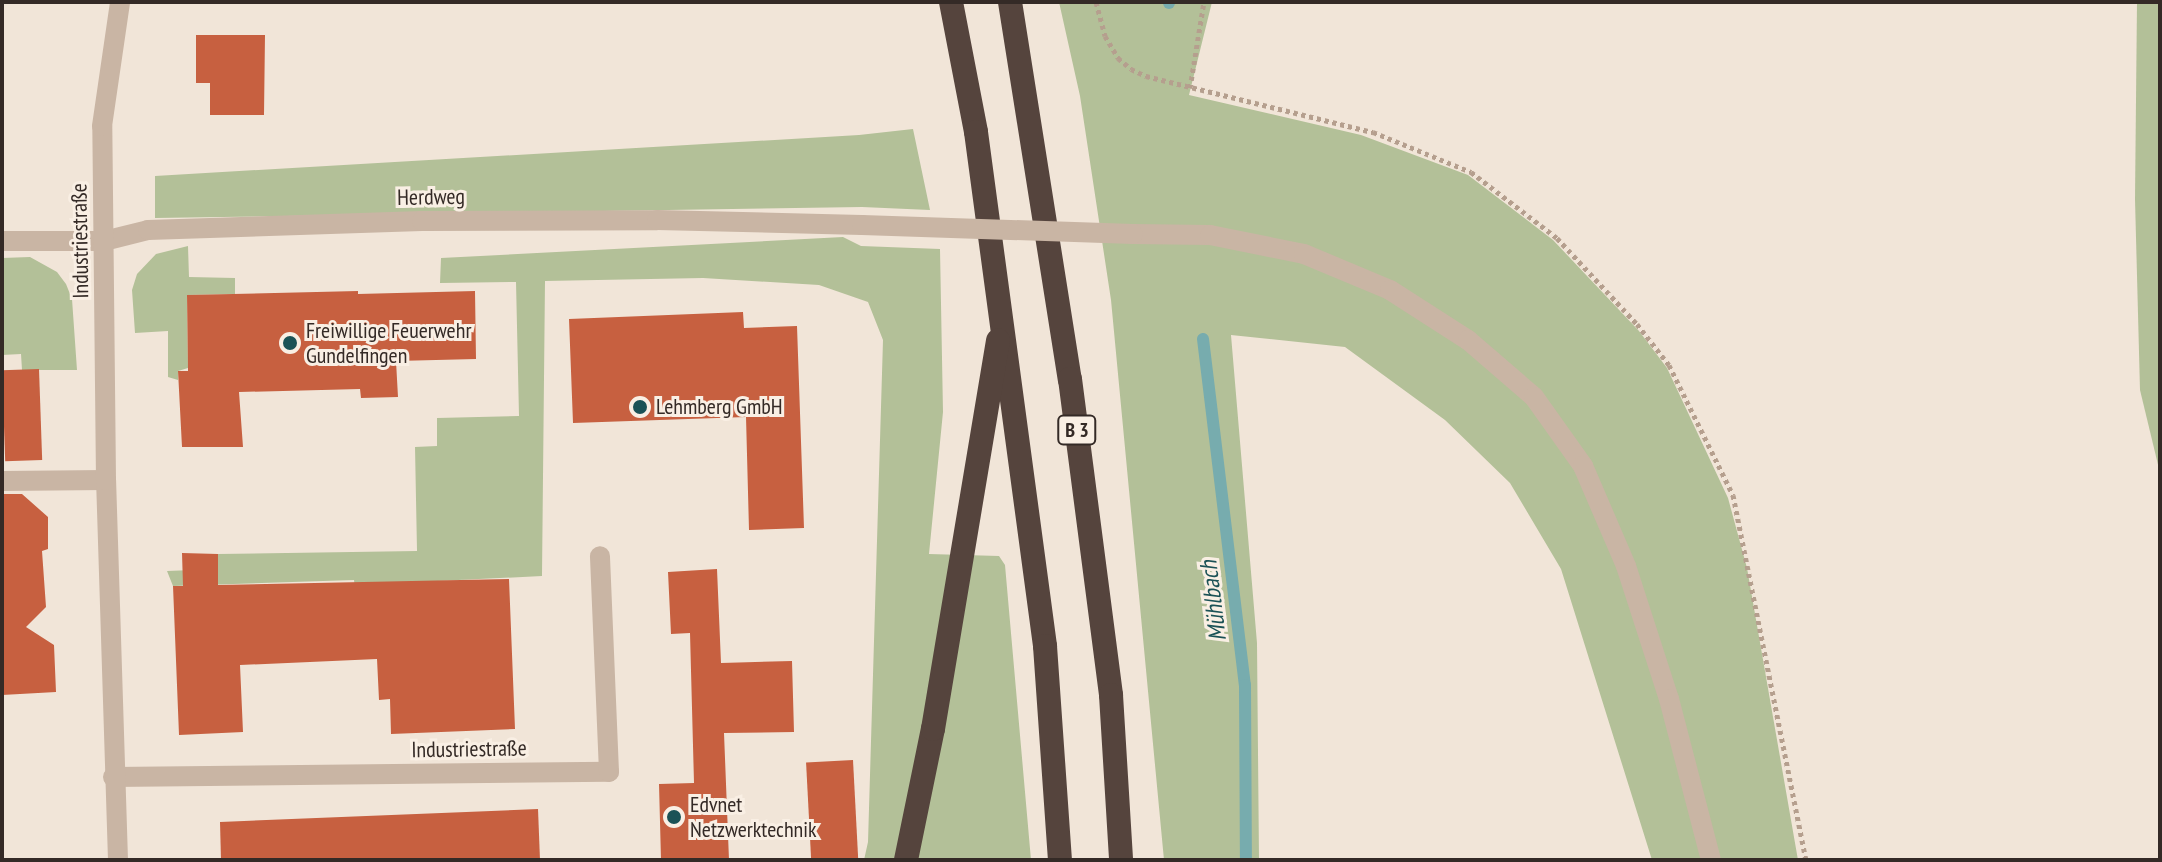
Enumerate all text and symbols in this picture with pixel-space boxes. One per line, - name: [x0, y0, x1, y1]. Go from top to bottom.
- street label: Industriestraße: [66, 183, 94, 299]
- street label: Herdweg: [397, 183, 465, 211]
- place label: Freiwillige Feuerwehr Gundelfingen: [306, 317, 471, 368]
- marker: Freiwillige Feuerwehr Gundelfingen: [281, 334, 299, 352]
- place label: Lehmberg GmbH: [656, 394, 783, 420]
- marker: Lehmberg GmbH: [631, 398, 649, 416]
- road number: B 3: [1057, 414, 1097, 446]
- water label: Mühlbach: [1194, 559, 1232, 643]
- street label: Industriestraße: [411, 735, 527, 763]
- place label: Edvnet Netzwerktechnik: [690, 791, 817, 842]
- marker: Edvnet Netzwerktechnik: [665, 808, 683, 826]

